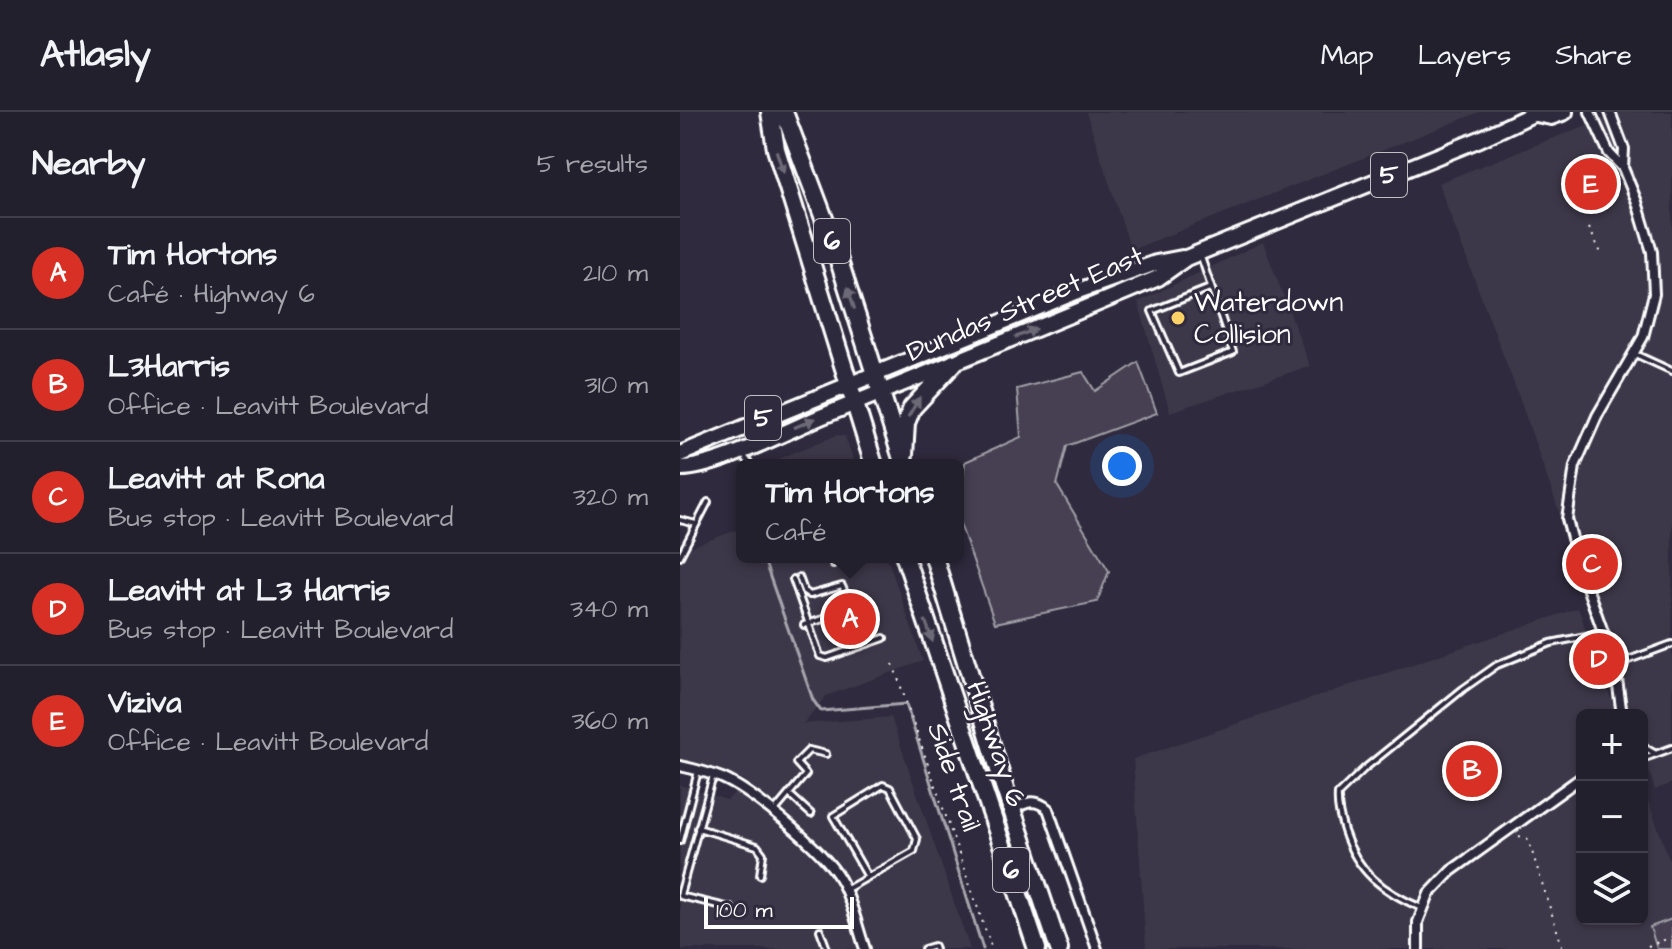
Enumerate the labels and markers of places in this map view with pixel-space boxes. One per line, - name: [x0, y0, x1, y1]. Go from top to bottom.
- pin: E: [1565, 154, 1617, 214]
- place label: Waterdown Collision: [1194, 283, 1343, 354]
- marker: Waterdown Collision: [1169, 309, 1187, 327]
- pin: C: [1566, 534, 1618, 594]
- pin: A: [824, 589, 876, 649]
- pin: D: [1573, 629, 1625, 689]
- pin: B: [1446, 741, 1498, 801]

